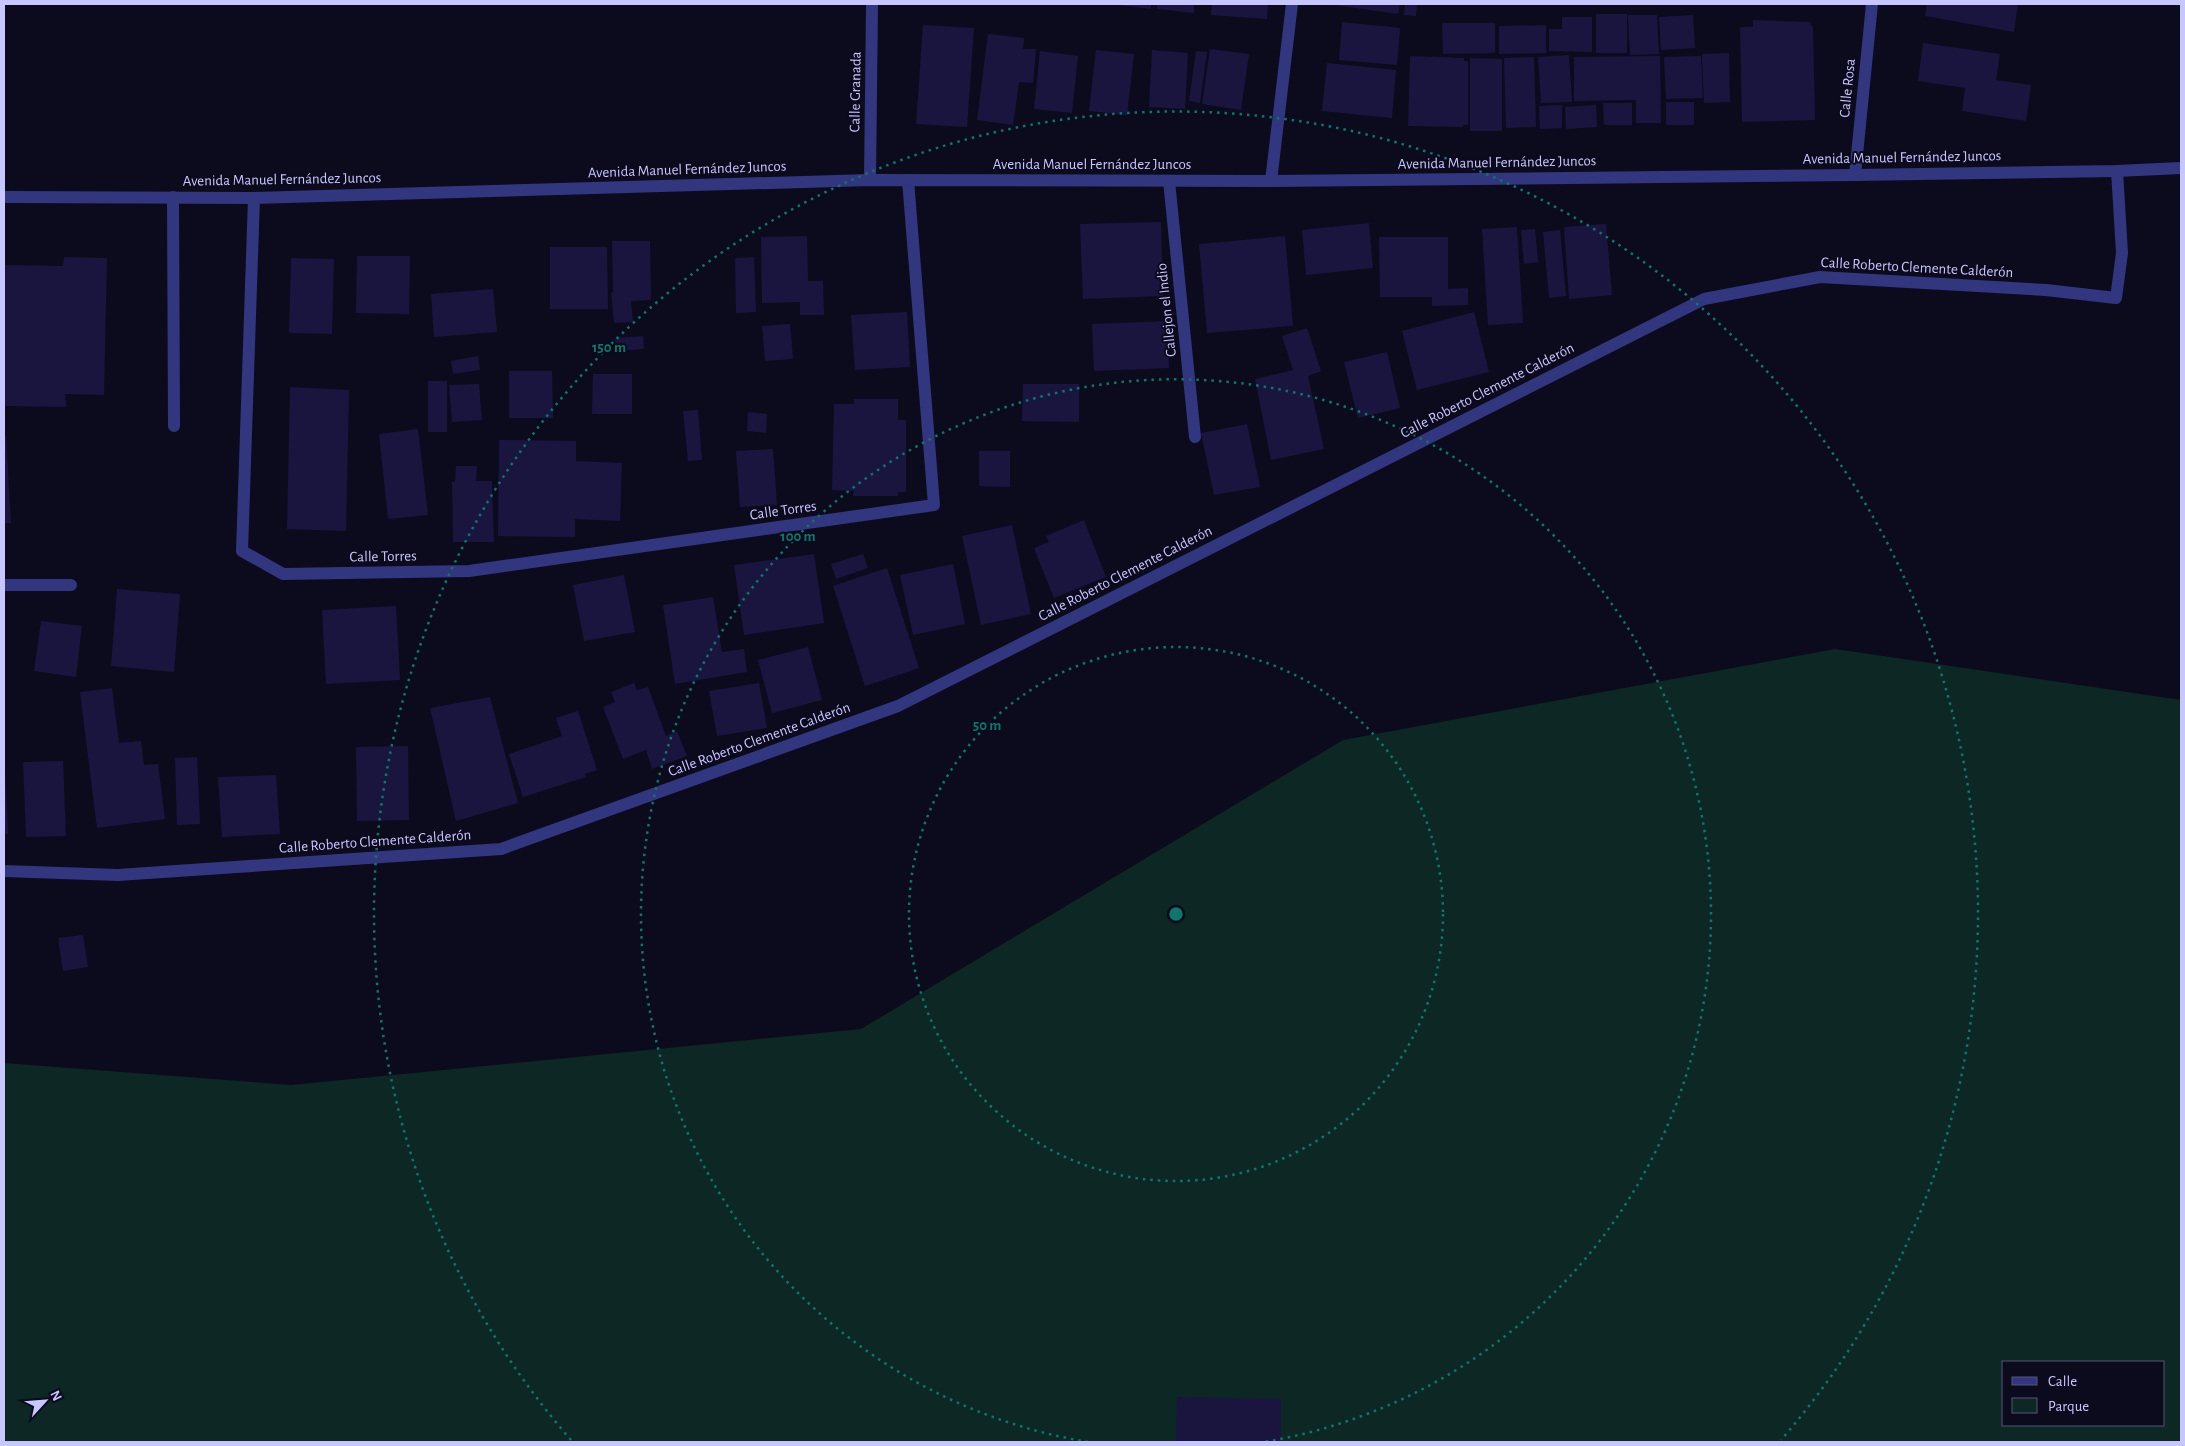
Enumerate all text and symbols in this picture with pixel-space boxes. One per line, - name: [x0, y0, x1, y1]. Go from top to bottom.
- street label: Calle Granada: [847, 51, 864, 133]
- street label: Calle Rosa: [1837, 58, 1858, 118]
- street label: Avenida Manuel Fernández Juncos: [1803, 148, 2001, 167]
- street label: Avenida Manuel Fernández Juncos: [1398, 153, 1596, 172]
- street label: Avenida Manuel Fernández Juncos: [993, 157, 1191, 172]
- street label: Avenida Manuel Fernández Juncos: [587, 159, 787, 180]
- street label: Avenida Manuel Fernández Juncos: [183, 170, 381, 189]
- street label: Calle Roberto Clemente Calderón: [1820, 255, 2013, 280]
- street label: Callejon el Indio: [1154, 262, 1179, 357]
- text: 150 m: [592, 340, 626, 355]
- street label: Calle Roberto Clemente Calderón: [1398, 340, 1576, 441]
- street label: Calle Torres: [749, 498, 817, 523]
- street label: Calle Roberto Clemente Calderón: [1036, 523, 1214, 624]
- text: 100 m: [780, 529, 816, 544]
- street label: Calle Torres: [349, 548, 417, 565]
- street label: Calle Roberto Clemente Calderón: [666, 700, 852, 779]
- text: 50 m: [973, 718, 1001, 733]
- street label: Calle Roberto Clemente Calderón: [278, 827, 472, 856]
- centre of rings: [1167, 905, 1185, 923]
- legend: [2002, 1361, 2165, 1426]
- text: Calle: [2048, 1374, 2077, 1389]
- north arrow: [20, 1376, 70, 1426]
- text: N: [47, 1388, 64, 1403]
- text: Parque: [2048, 1399, 2089, 1414]

